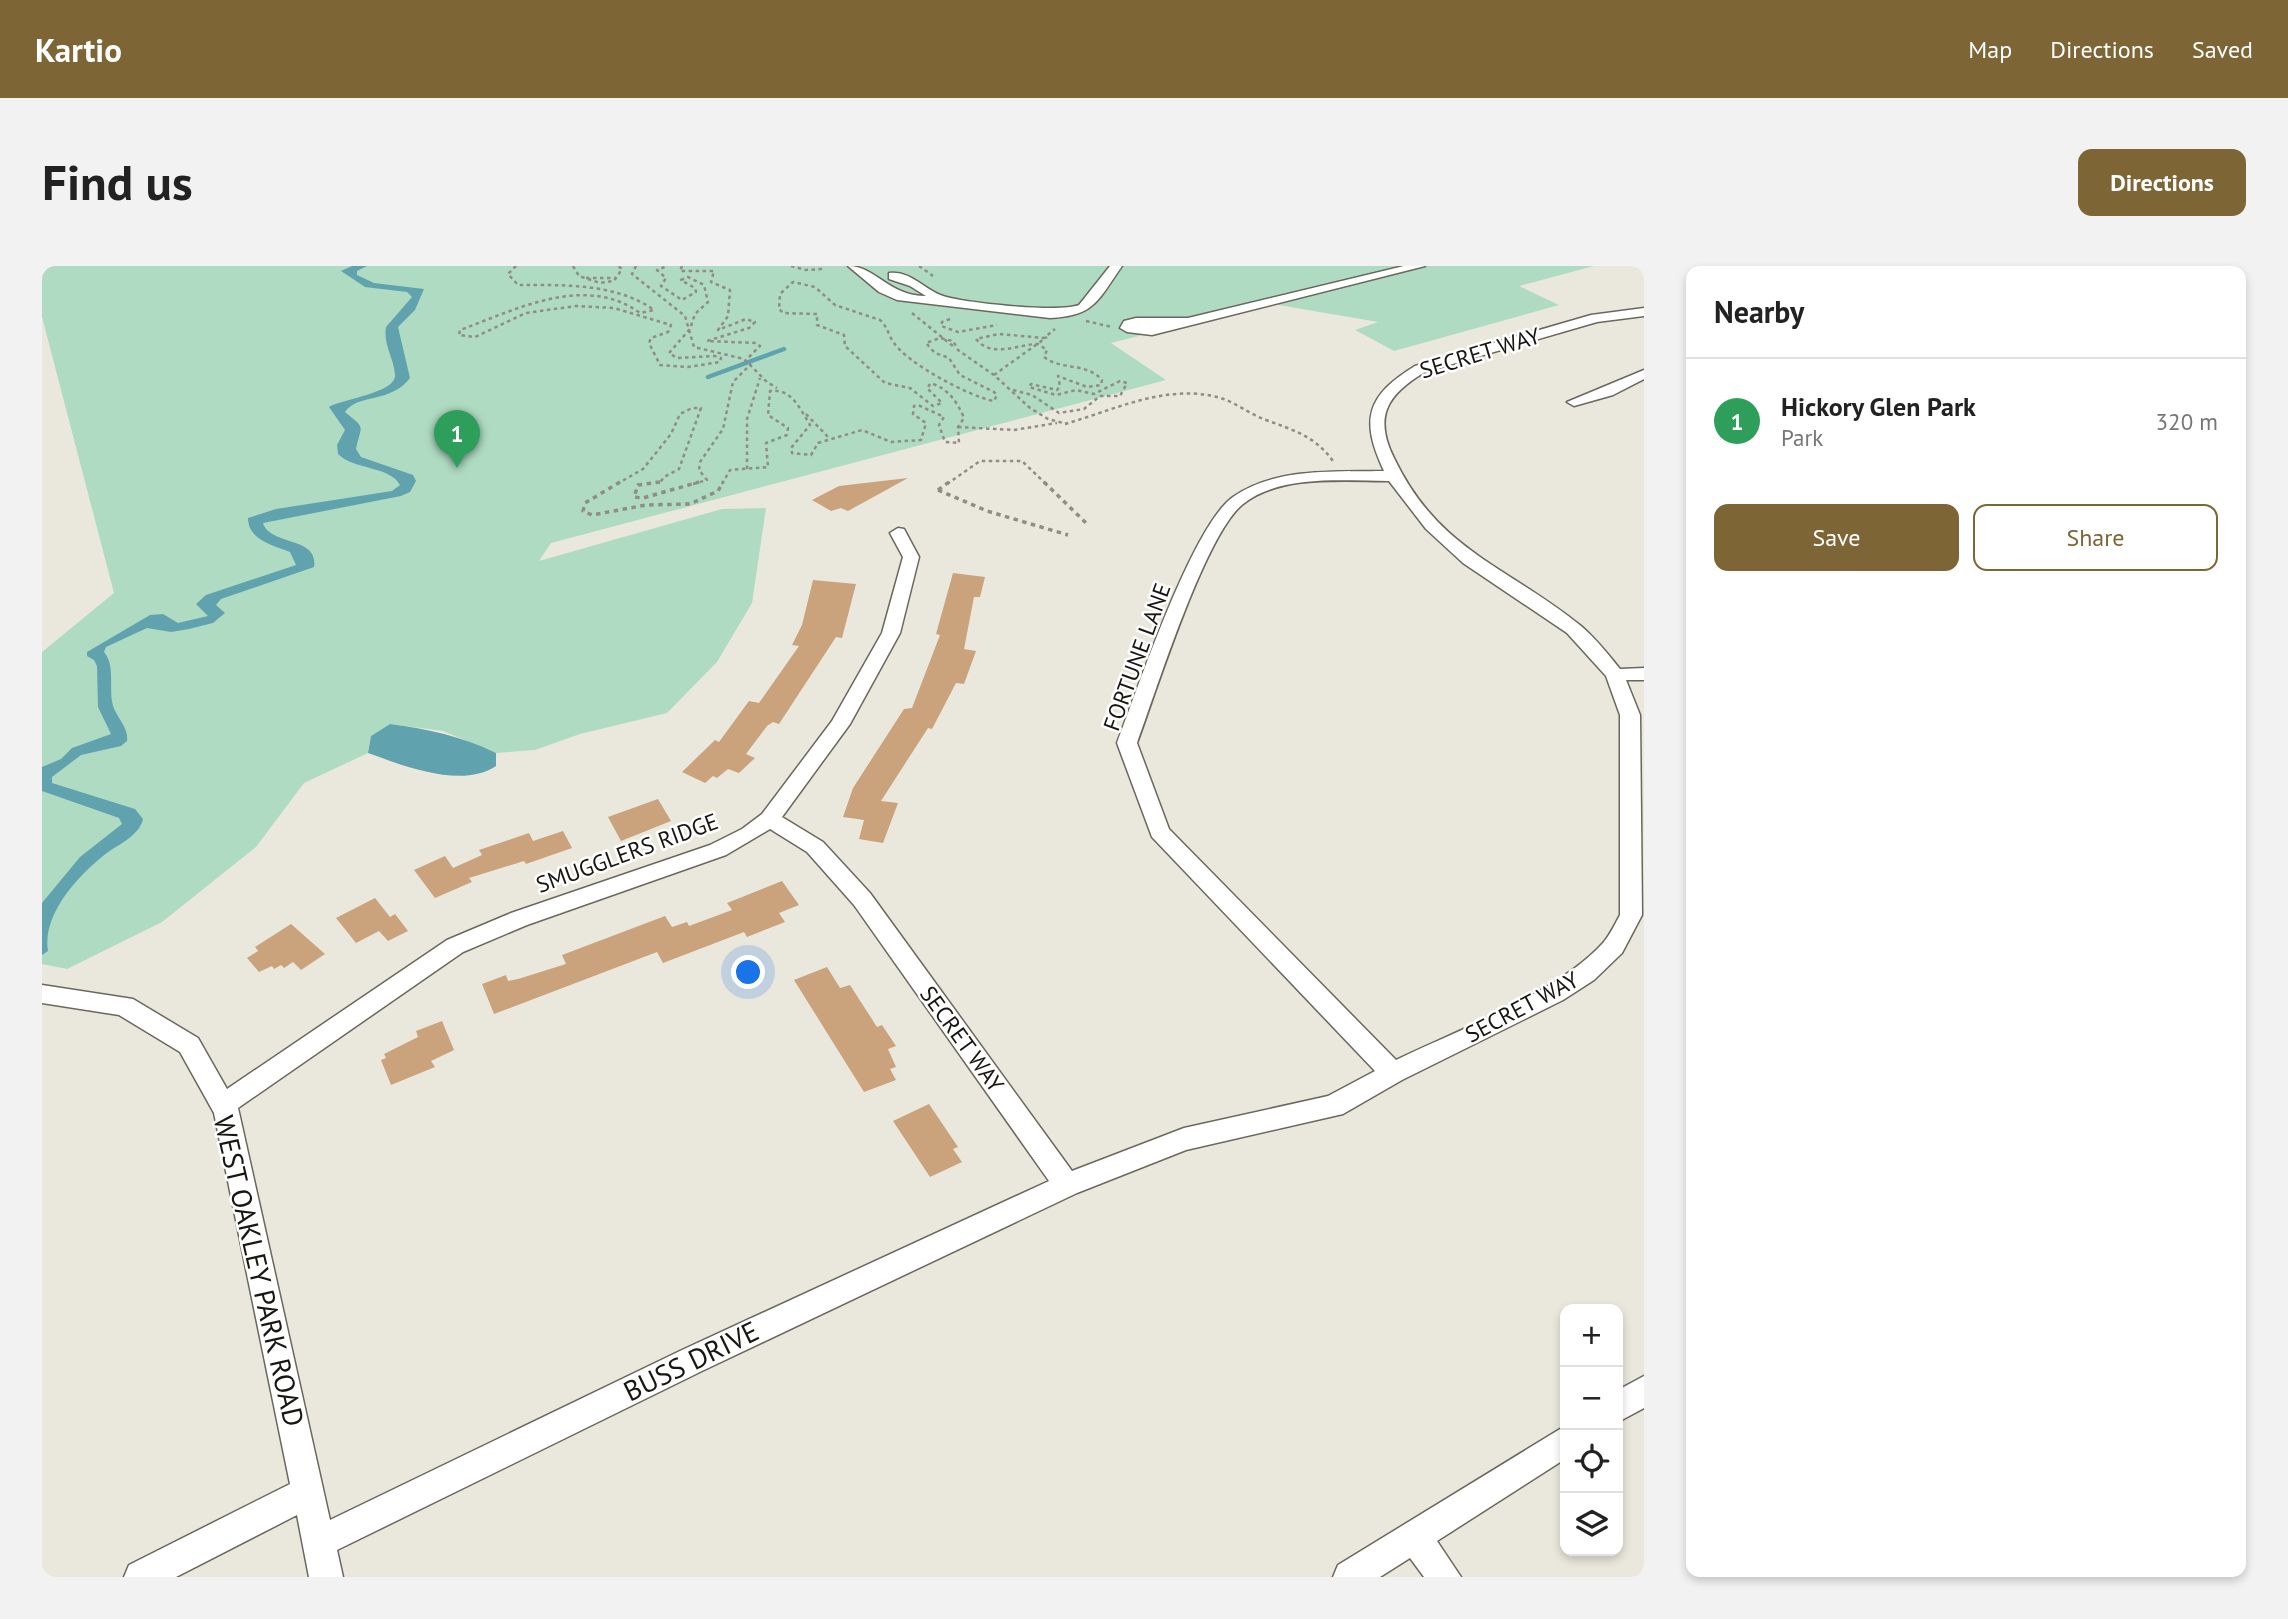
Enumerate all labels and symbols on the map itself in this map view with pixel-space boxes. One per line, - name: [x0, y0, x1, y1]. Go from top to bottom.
- street label: SECRET WAY: [1416, 320, 1544, 385]
- pin: 1: [434, 410, 480, 468]
- street label: FORTUNE LANE: [1096, 579, 1177, 735]
- street label: SMUGGLERS RIDGE: [532, 806, 722, 899]
- your location: [731, 955, 765, 989]
- street label: SECRET WAY: [1460, 964, 1584, 1049]
- street label: SECRET WAY: [914, 980, 1011, 1098]
- street label: WEST OAKLEY PARK ROAD: [206, 1112, 313, 1430]
- street label: BUSS DRIVE: [617, 1312, 764, 1409]

